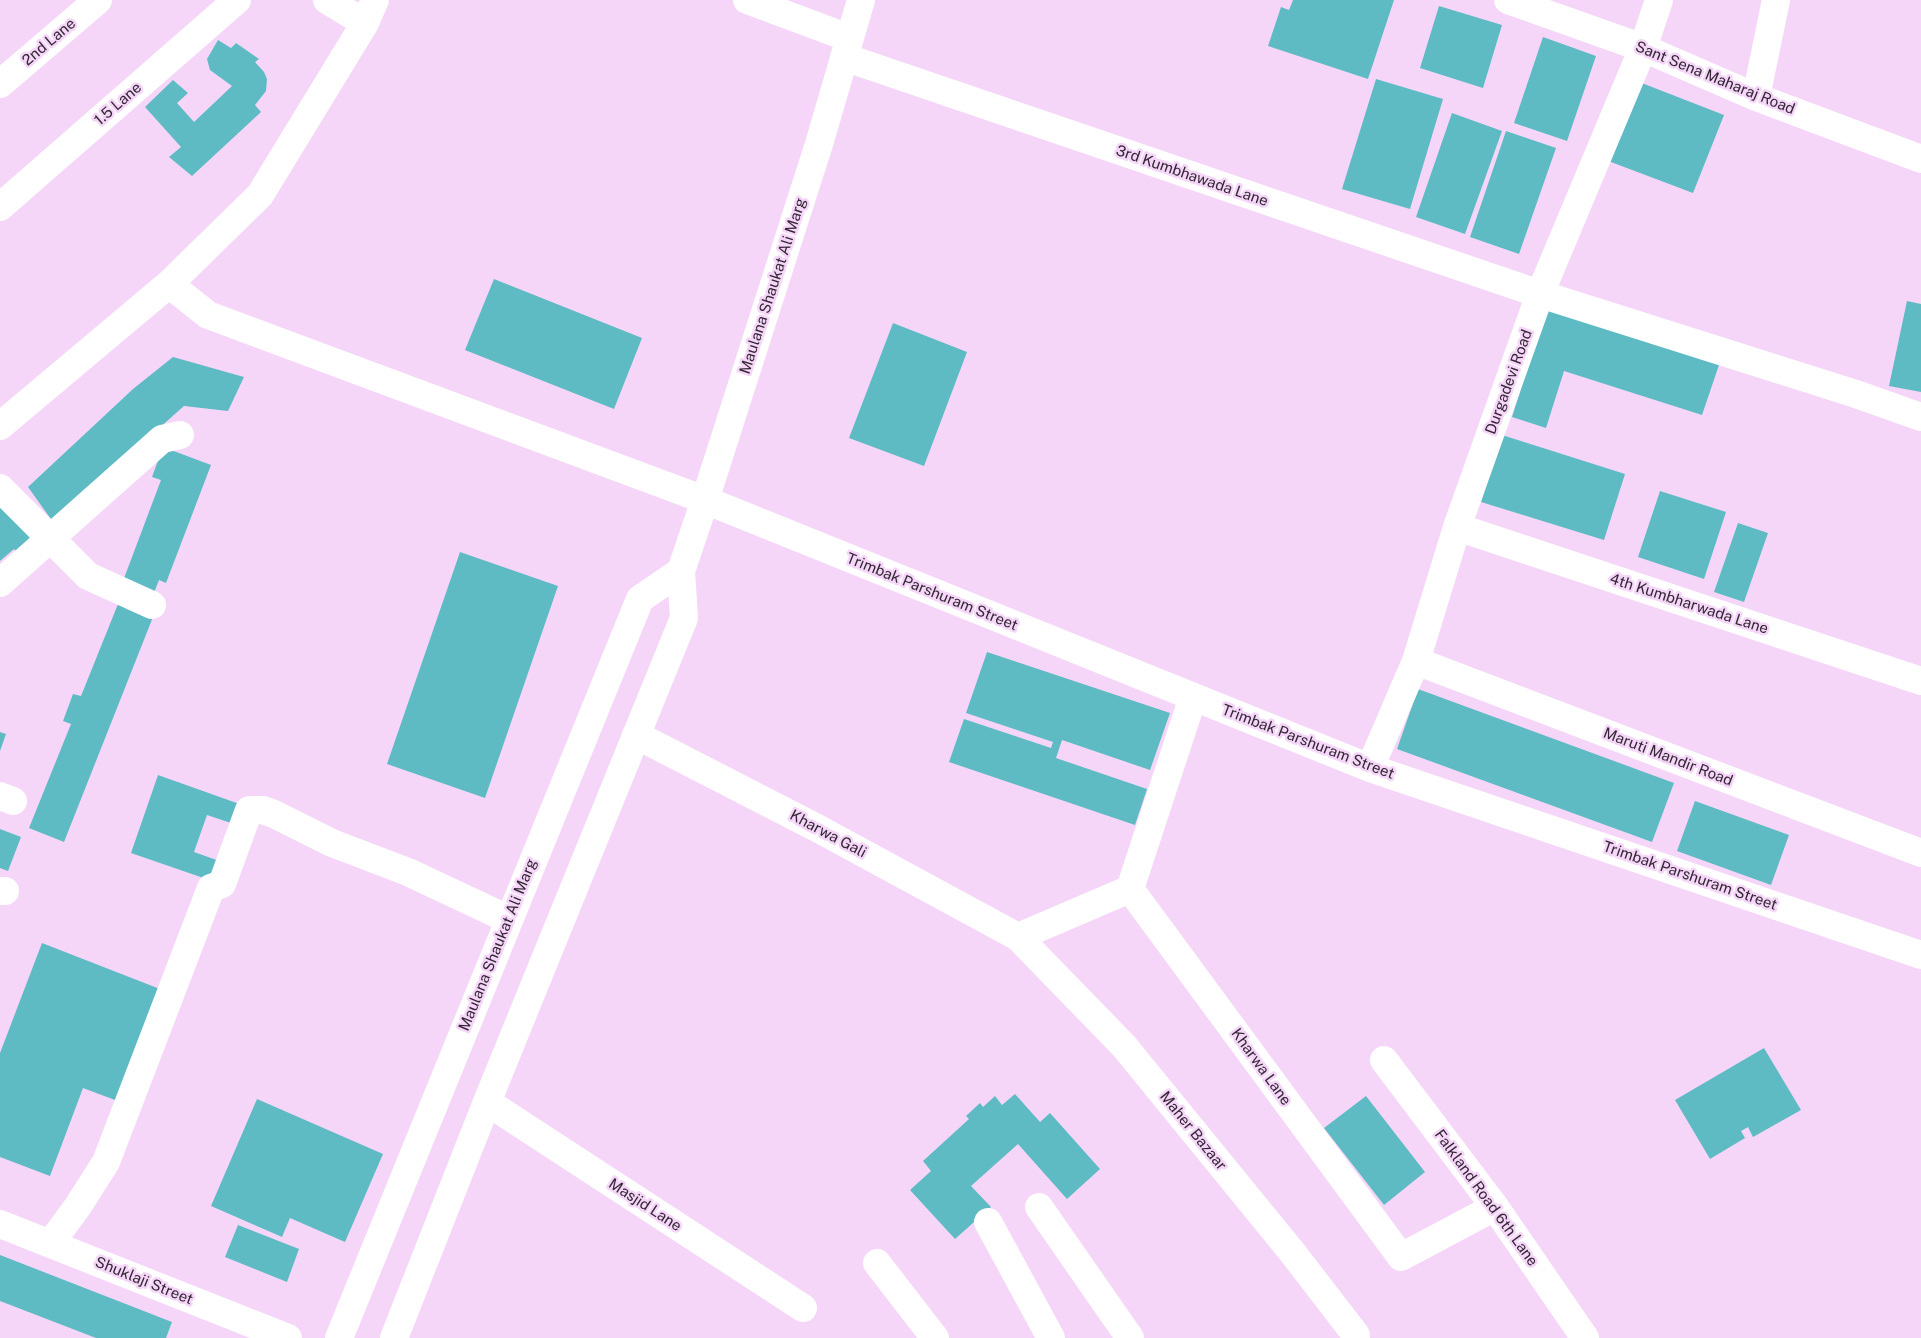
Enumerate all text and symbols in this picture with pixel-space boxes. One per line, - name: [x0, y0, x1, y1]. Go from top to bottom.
- street label: 2nd Lane: [19, 15, 79, 69]
- street label: Sant Sena Maharaj Road: [1633, 38, 1797, 118]
- street label: 1.5 Lane: [91, 79, 145, 129]
- street label: 3rd Kumbhawada Lane: [1114, 142, 1270, 210]
- street label: Maulana Shaukat Ali Marg: [736, 196, 810, 376]
- street label: Durgadevi Road: [1482, 327, 1536, 437]
- street label: Trimbak Parshuram Street: [844, 549, 1020, 635]
- street label: 4th Kumbharwada Lane: [1607, 570, 1771, 638]
- street label: Trimbak Parshuram Street: [1219, 701, 1397, 783]
- street label: Maruti Mandir Road: [1601, 724, 1735, 790]
- street label: Kharwa Gali: [787, 806, 869, 862]
- street label: Trimbak Parshuram Street: [1600, 838, 1780, 914]
- street label: Maulana Shaukat Ali Marg: [455, 856, 541, 1034]
- street label: Kharwa Lane: [1227, 1025, 1295, 1109]
- street label: Maher Bazaar: [1156, 1088, 1230, 1174]
- street label: Falkland Road 6th Lane: [1430, 1126, 1542, 1270]
- street label: Masjid Lane: [605, 1175, 685, 1235]
- street label: Shuklaji Street: [92, 1253, 196, 1309]

